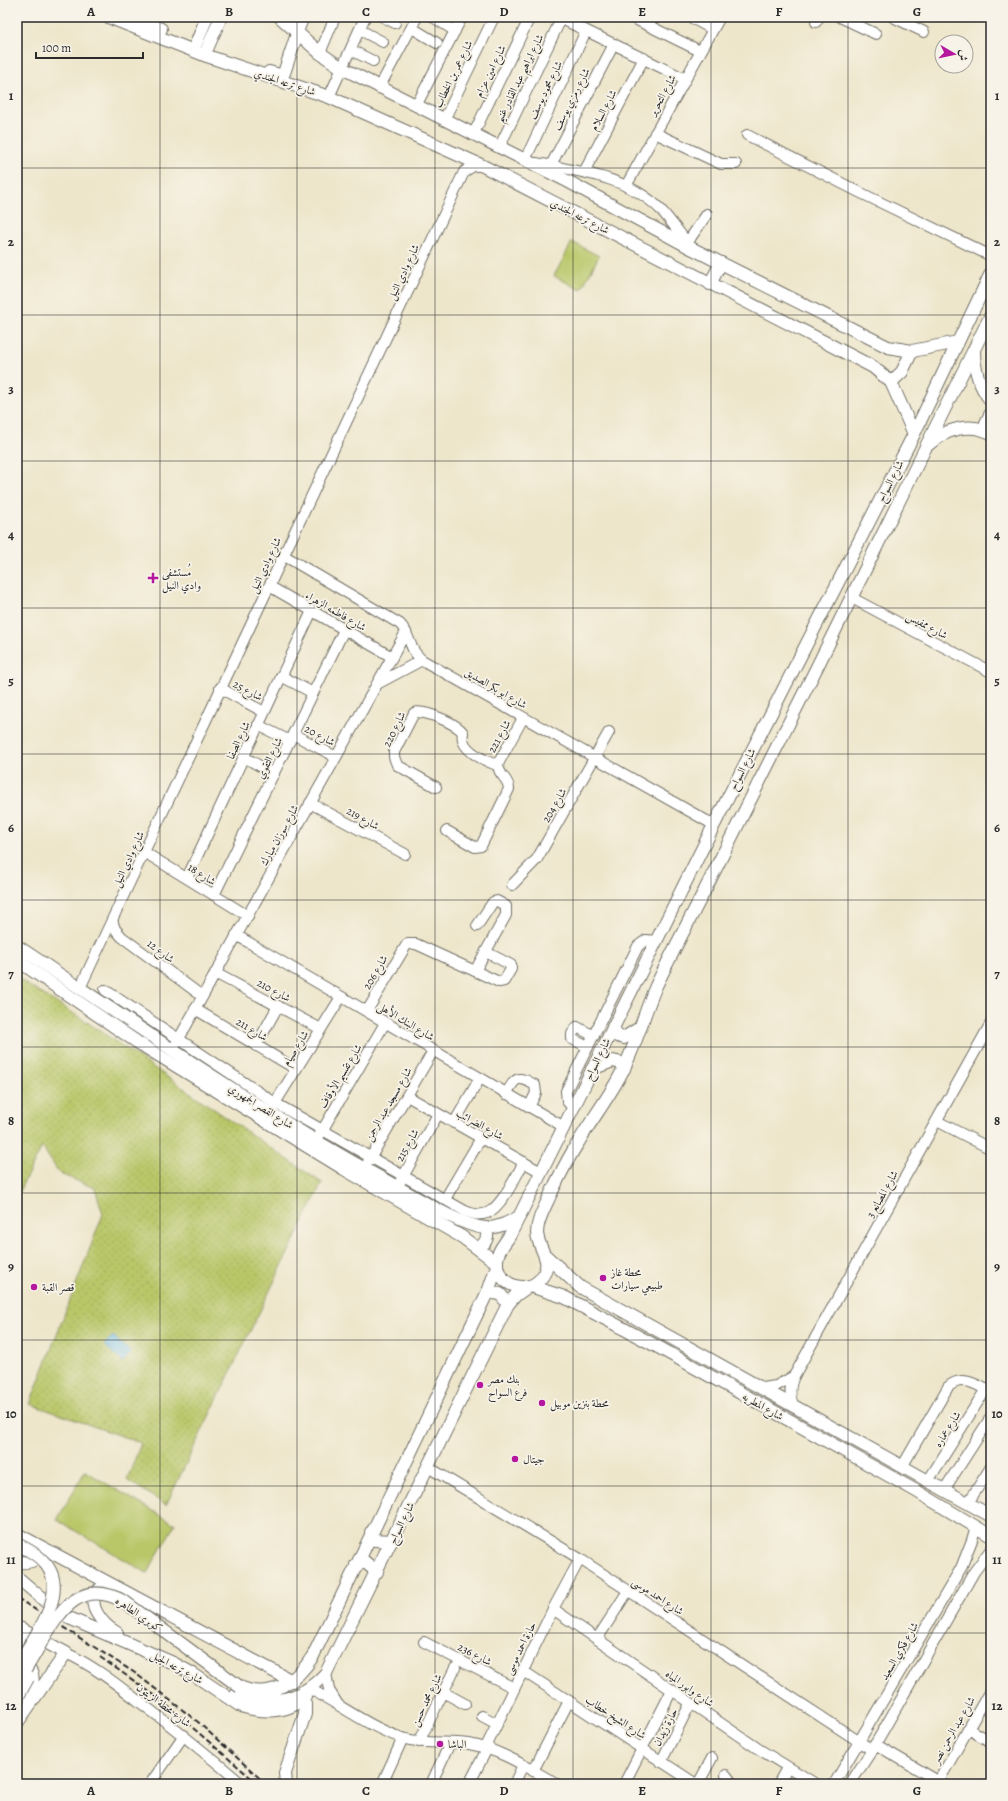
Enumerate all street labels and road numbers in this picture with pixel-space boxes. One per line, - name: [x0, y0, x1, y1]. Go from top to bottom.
- street label: شارع ابراهيم عبد القادر غنيم: [492, 32, 550, 126]
- street label: شارع عمر بن الخطاب: [431, 38, 478, 111]
- street label: شارع امين عزام: [471, 43, 511, 101]
- street label: شارع محمود يوسف: [525, 58, 568, 123]
- street label: شارع ترعه الجندي: [251, 65, 318, 101]
- street label: شارع رمزي يوسف: [549, 65, 595, 134]
- street label: شارع التحرير: [645, 72, 682, 120]
- street label: شارع السلام: [586, 87, 622, 134]
- street label: شارع ترعه الجندي: [547, 195, 612, 239]
- street label: شارع وادي النيل: [384, 242, 425, 304]
- street label: شارع السواح: [873, 458, 910, 506]
- street label: شارع وادي النيل: [246, 535, 287, 597]
- street label: شارع فاطمه الزهراء: [302, 588, 369, 637]
- street label: شارع ممفيس: [902, 608, 950, 644]
- street label: شارع ابو بكر الصديق: [461, 665, 530, 714]
- street label: شارع 25: [230, 676, 265, 706]
- street label: شارع 220: [379, 709, 411, 750]
- street label: شارع 221: [484, 717, 516, 756]
- street label: شارع الصفا: [223, 719, 256, 762]
- street label: شارع 20: [301, 721, 338, 751]
- street label: شارع التقوي: [253, 735, 288, 782]
- street label: شارع السواح: [725, 746, 762, 794]
- street label: شارع 204: [539, 785, 572, 826]
- street label: شارع سوزان مبارك: [256, 802, 304, 869]
- street label: شارع 219: [343, 803, 382, 835]
- street label: شارع وادي النيل: [109, 829, 150, 891]
- street label: شارع 18: [184, 860, 219, 891]
- street label: شارع 12: [143, 936, 177, 968]
- street label: شارع 206: [360, 952, 393, 993]
- street label: شارع 210: [253, 975, 293, 1007]
- street label: شارع البنك الأهلى: [373, 998, 438, 1046]
- street label: شارع 211: [232, 1014, 270, 1046]
- street label: شارع صيام: [279, 1028, 314, 1070]
- street label: شارع السواح: [581, 1036, 617, 1084]
- street label: شارع تقسيم الأوقاف: [314, 1041, 368, 1113]
- street label: شارع مسجد عبد الرحمن: [361, 1065, 417, 1145]
- street label: شارع القصر الجمهوري: [224, 1080, 296, 1134]
- street label: شارع الضرائب: [453, 1105, 506, 1145]
- street label: شارع 215: [392, 1126, 424, 1165]
- street label: شارع المصانع 3: [863, 1168, 903, 1222]
- street label: شارع المطريه: [738, 1389, 786, 1426]
- street label: شارع عماره: [930, 1408, 966, 1451]
- street label: شارع السواح: [385, 1500, 421, 1548]
- street label: شارع احمد موسى: [628, 1574, 687, 1620]
- street label: كوبري الطاهره: [112, 1593, 165, 1636]
- street label: حارة احمد موسى: [501, 1619, 540, 1677]
- street label: شارع فكري السعيد: [877, 1619, 924, 1684]
- street label: شارع 236: [454, 1640, 494, 1671]
- street label: شارع ترعه الجبل: [147, 1647, 206, 1689]
- street label: شارع وابور المياه: [661, 1666, 717, 1712]
- street label: شارع محمد حسن: [407, 1671, 447, 1730]
- street label: شارع محطة الزيتون: [132, 1680, 194, 1732]
- street label: شارع الشيخ خطاب: [581, 1692, 649, 1745]
- street label: شارع عبد الرحمن نصر: [928, 1694, 980, 1768]
- street label: حارة زيدان: [649, 1705, 682, 1749]

